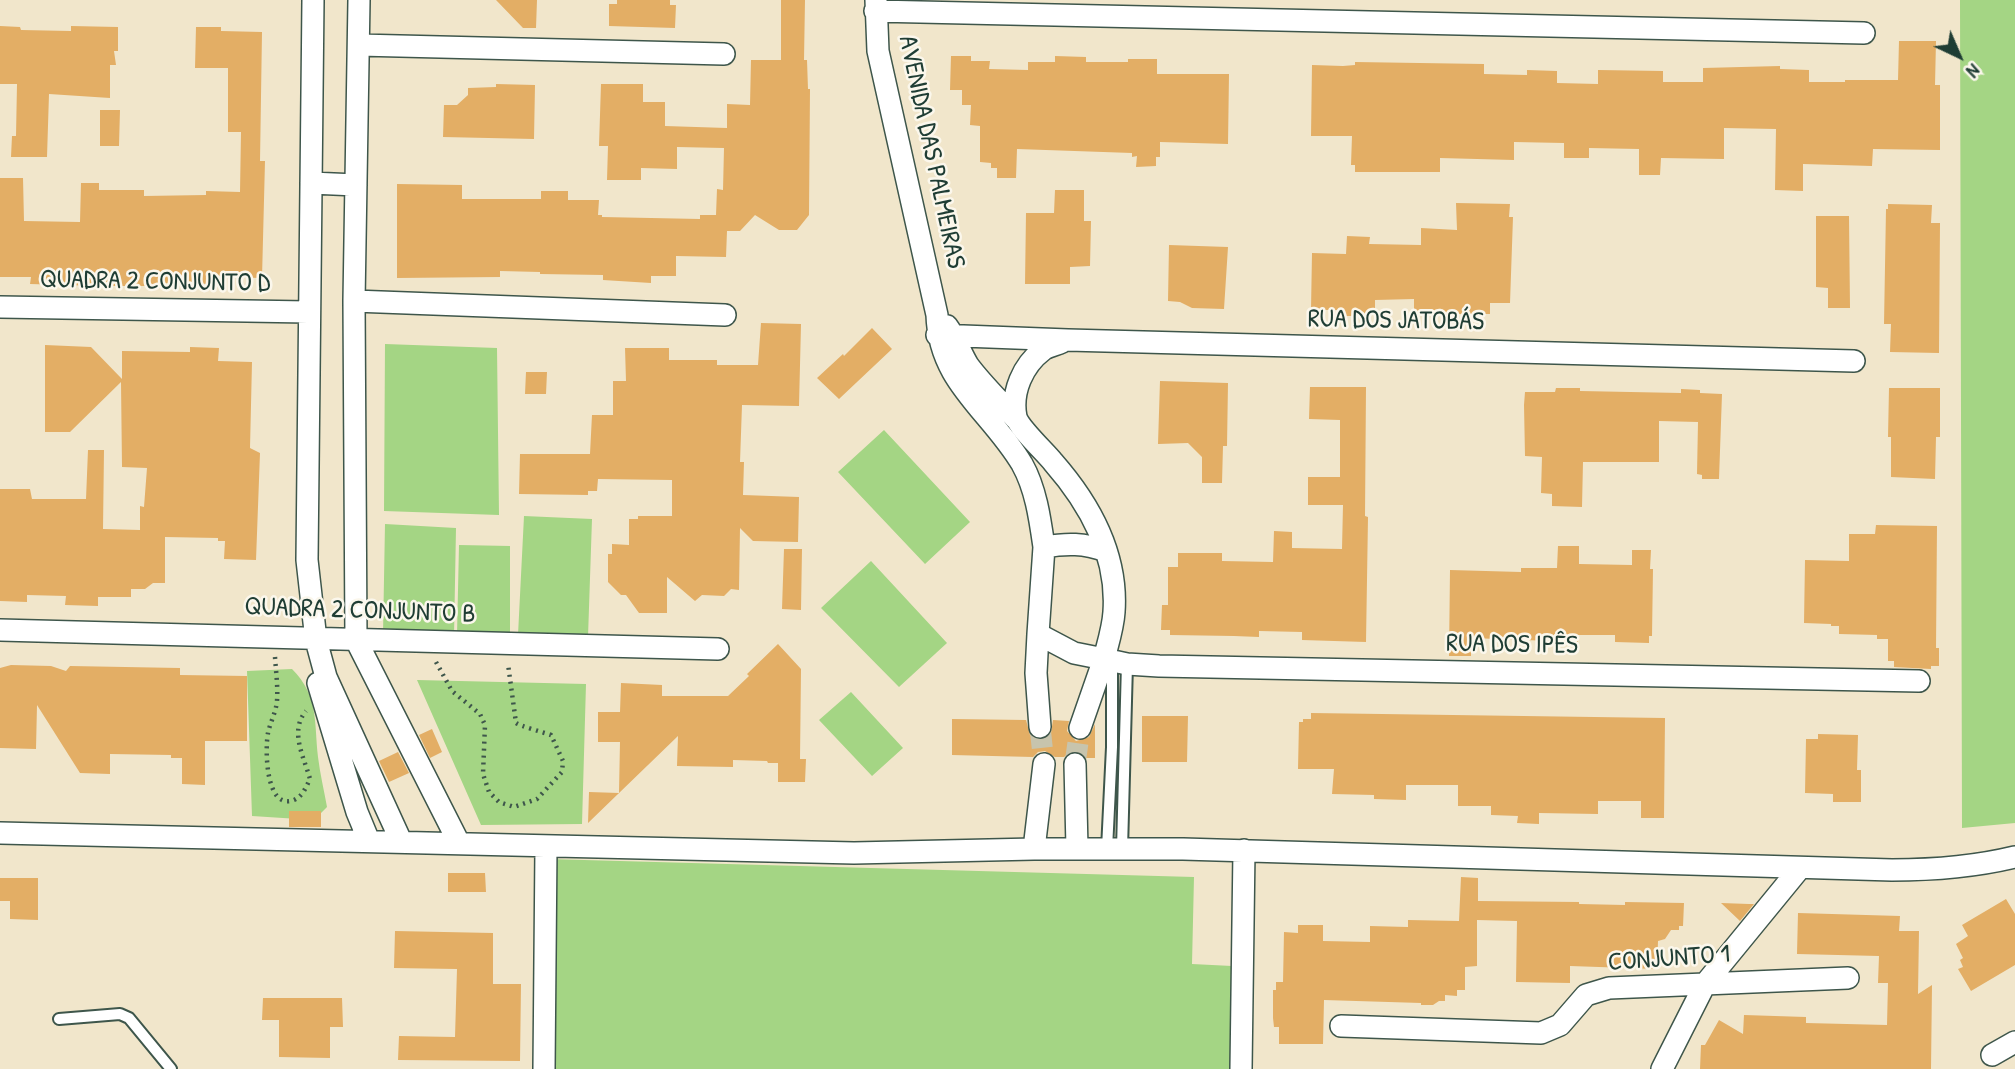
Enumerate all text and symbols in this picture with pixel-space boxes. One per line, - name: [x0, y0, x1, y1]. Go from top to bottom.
- north arrow: [1924, 21, 1994, 91]
- street label: AVENIDA DAS PALMEIRAS: [891, 33, 971, 271]
- text: N: [1961, 58, 1986, 84]
- street label: QUADRA 2 CONJUNTO D: [40, 264, 270, 300]
- street label: RUA DOS JATOBÁS: [1308, 304, 1484, 338]
- street label: QUADRA 2 CONJUNTO B: [244, 591, 476, 631]
- street label: RUA DOS IPÊS: [1446, 628, 1578, 662]
- street label: CONJUNTO 1: [1607, 939, 1731, 979]

